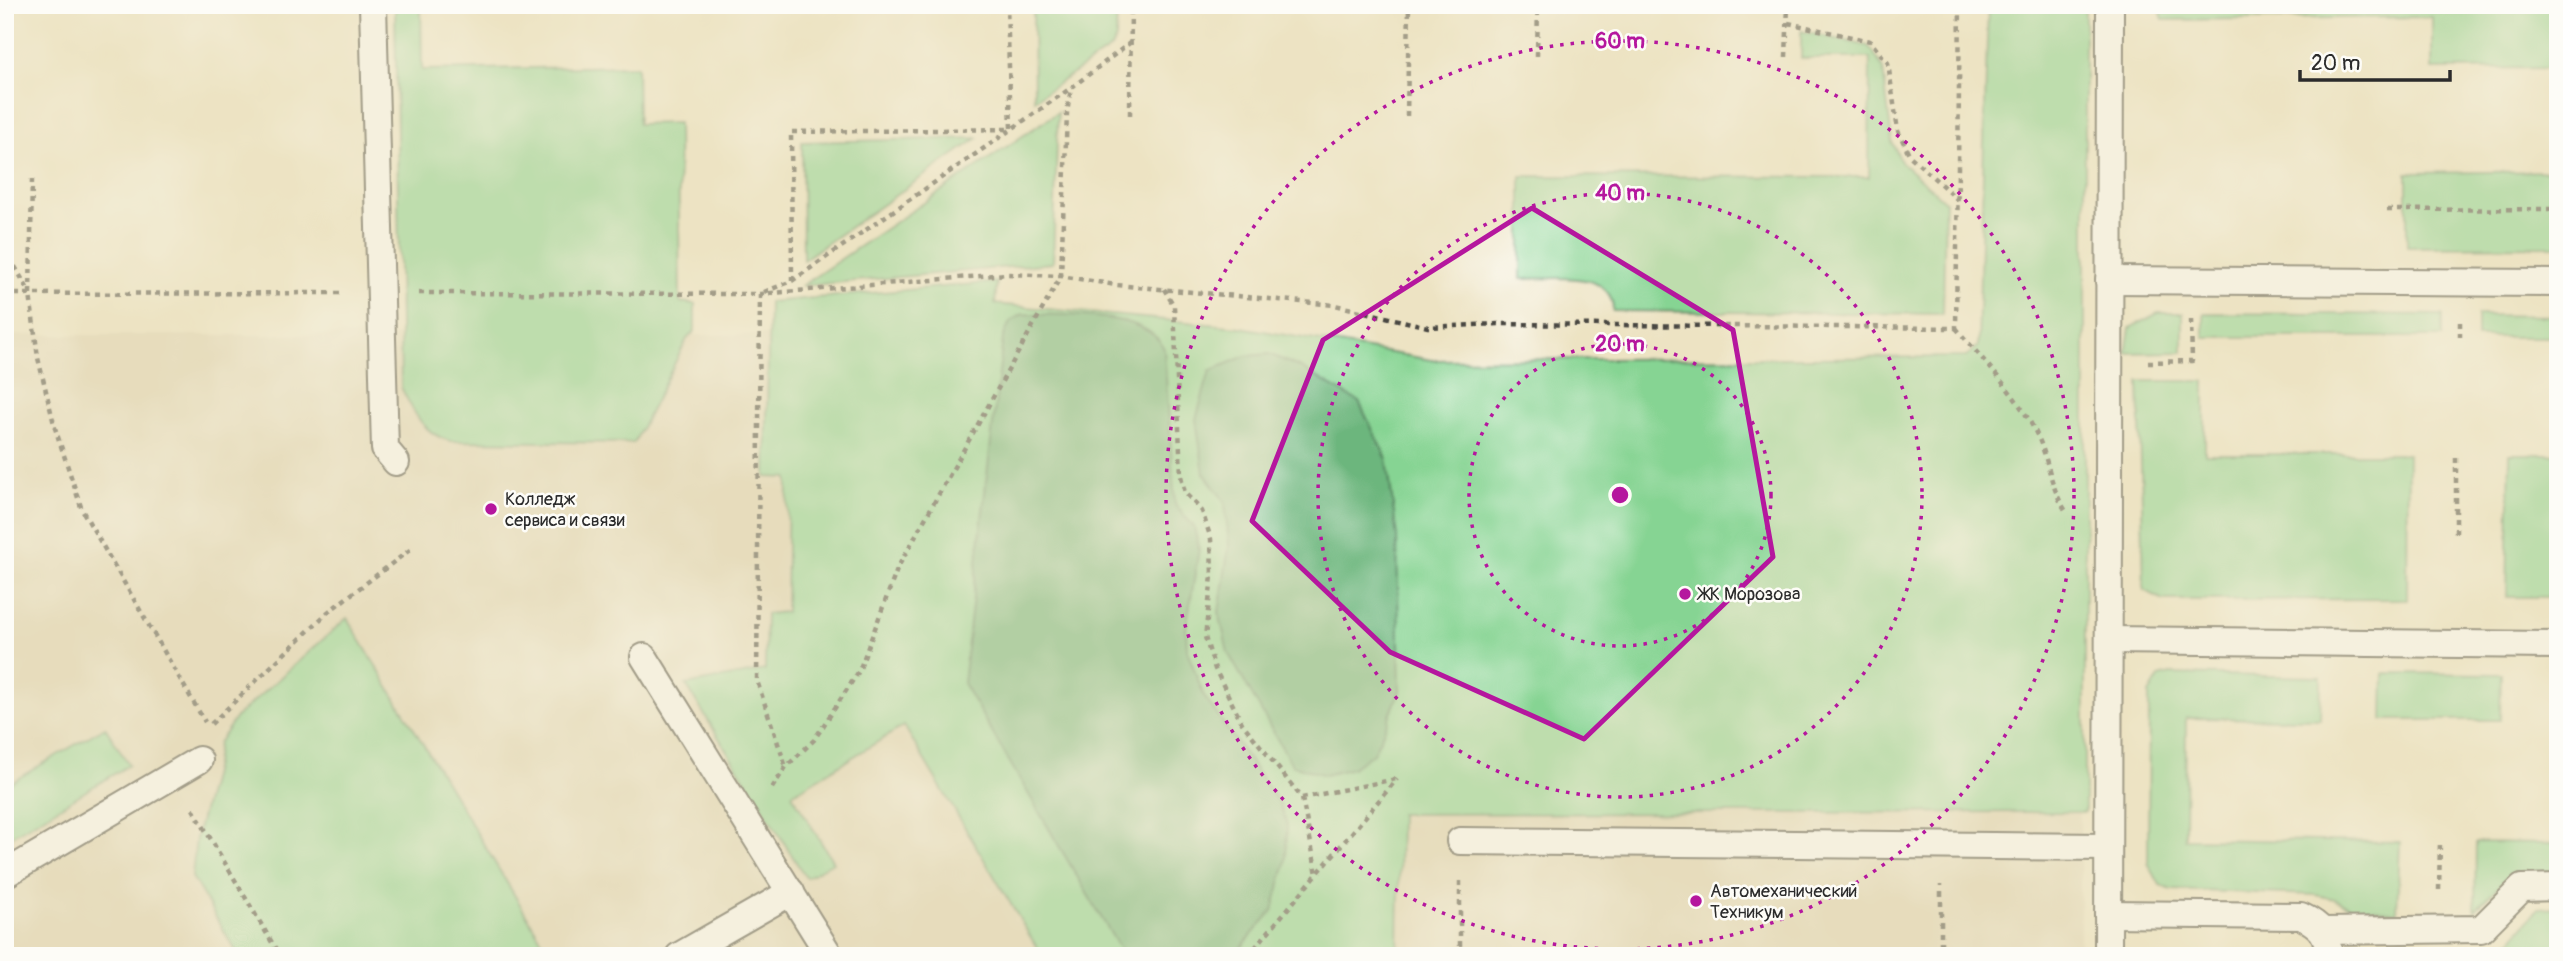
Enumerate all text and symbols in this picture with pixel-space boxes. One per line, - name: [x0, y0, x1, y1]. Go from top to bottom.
- text: 60 m: [1595, 28, 1645, 55]
- scale bar: [2300, 38, 2451, 82]
- text: 20 m: [2311, 50, 2360, 77]
- text: 40 m: [1595, 180, 1645, 207]
- text: 20 m: [1595, 331, 1645, 358]
- centre of rings: [1608, 483, 1632, 507]
- place label: Колледж сервиса и связи: [505, 488, 625, 532]
- marker: Колледж сервиса и связи: [483, 501, 499, 517]
- place label: ЖК Морозова: [1696, 583, 1800, 606]
- marker: ЖК Морозова: [1677, 586, 1693, 602]
- place label: Автомеханический Техникум: [1710, 880, 1857, 924]
- marker: Автомеханический Техникум: [1688, 893, 1704, 909]

